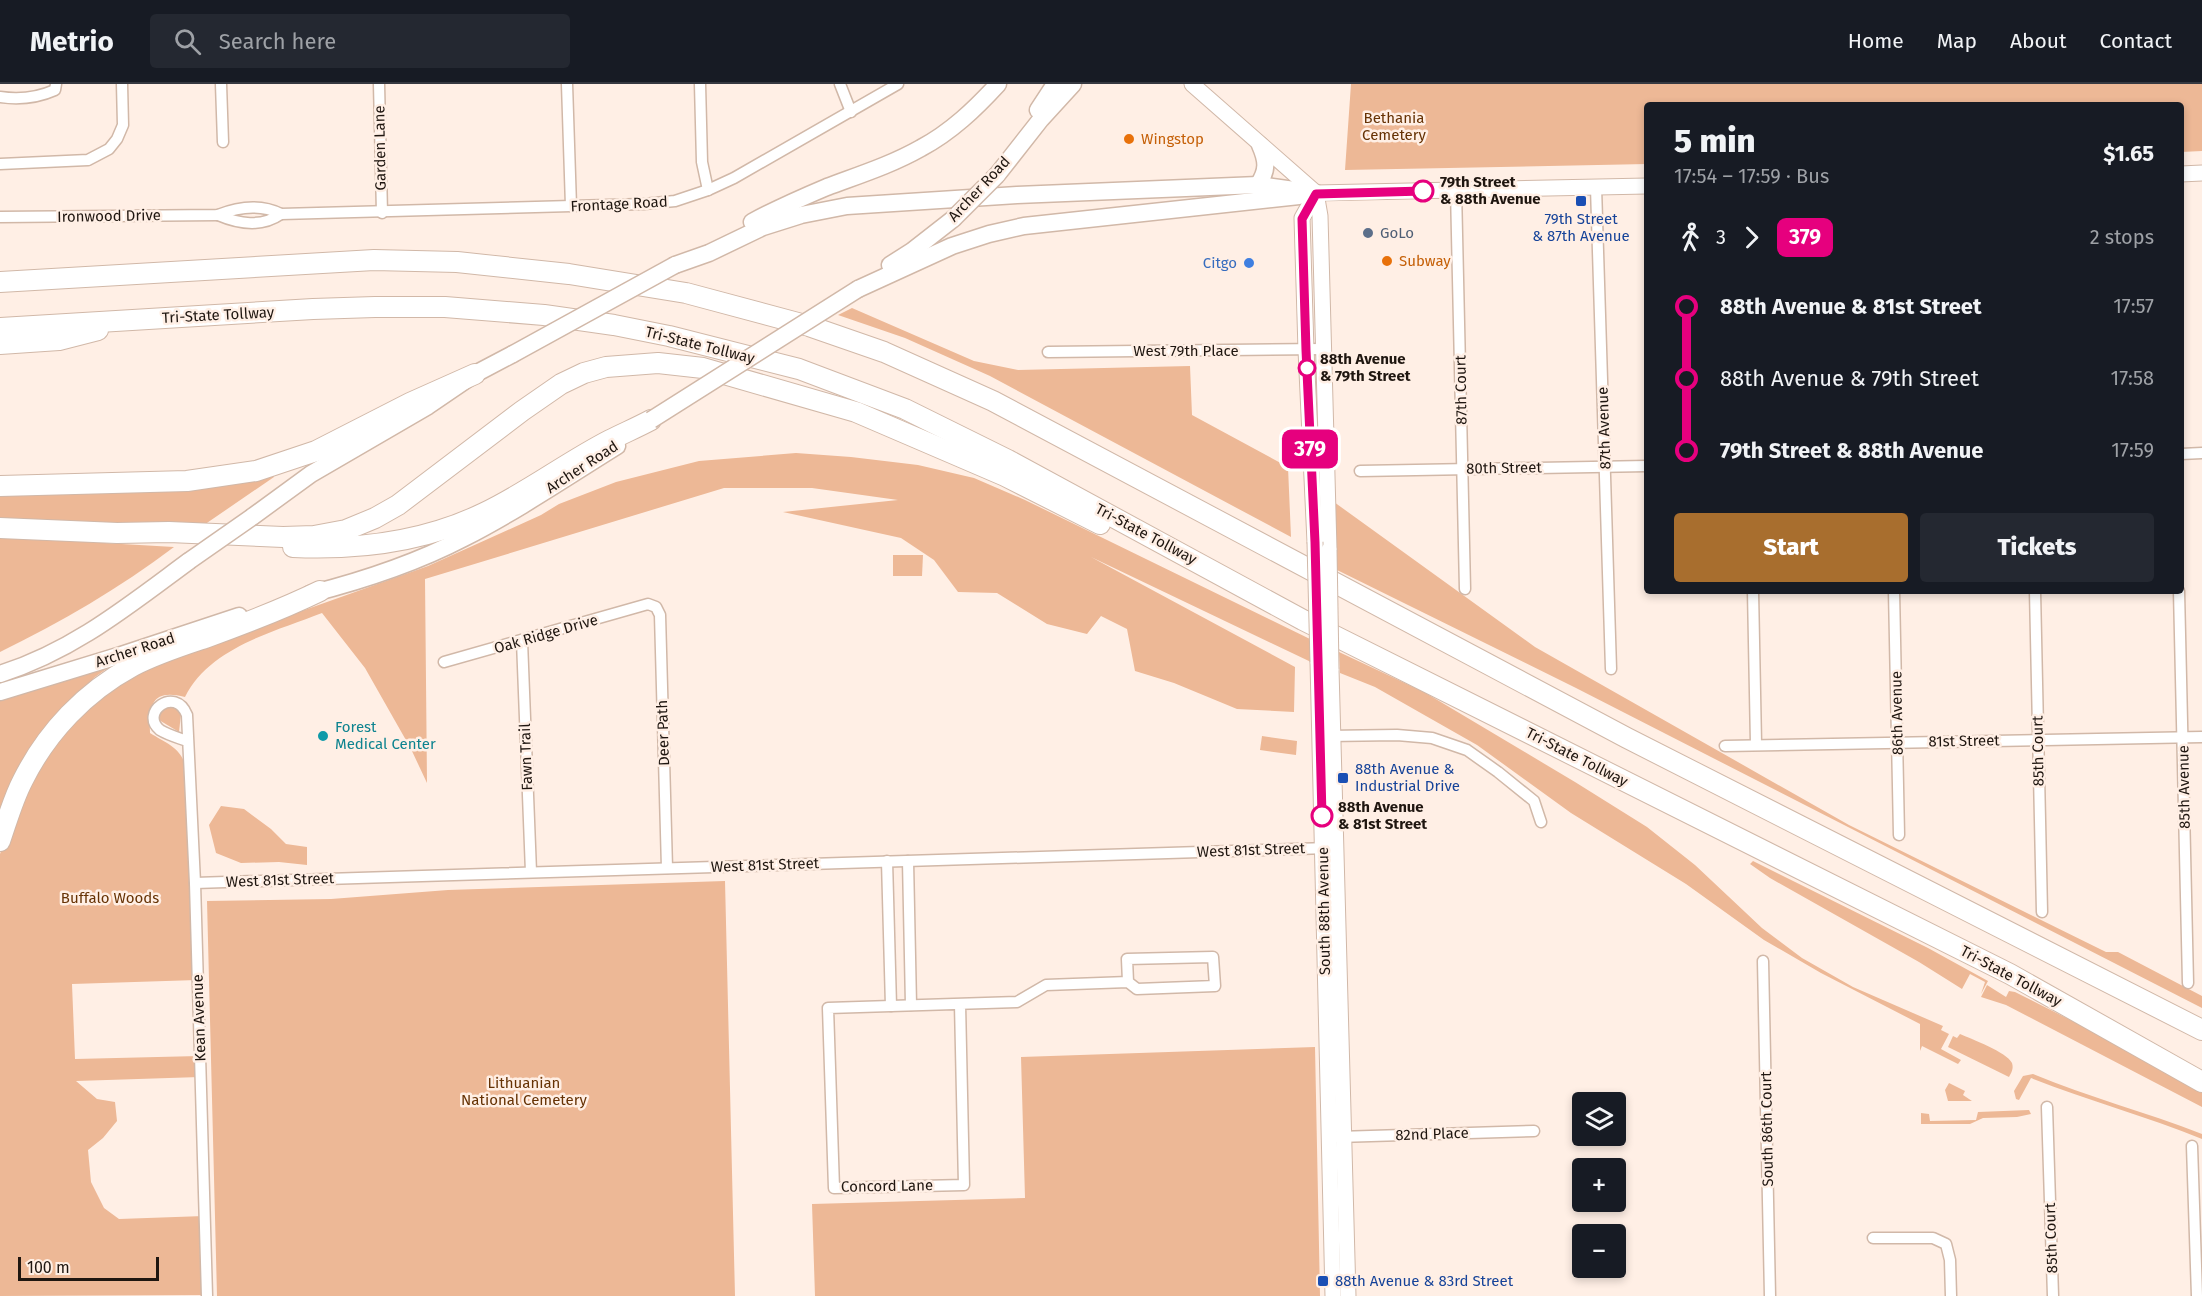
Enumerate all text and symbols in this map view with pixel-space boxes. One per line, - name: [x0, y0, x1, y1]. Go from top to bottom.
- search box: [150, 14, 570, 68]
- text: Metrio: [30, 25, 114, 58]
- icon: search: [171, 25, 204, 58]
- text: Search here: [219, 28, 336, 55]
- text: Home: [1848, 28, 1904, 54]
- text: Map: [1937, 28, 1977, 54]
- text: About: [2010, 28, 2067, 54]
- text: Contact: [2100, 28, 2172, 54]
- street label: Garden Lane: [370, 105, 390, 191]
- park label: Bethania Cemetery: [1362, 109, 1427, 144]
- text: 5 min: [1674, 121, 1756, 161]
- place label: Wingstop: [1141, 130, 1204, 148]
- marker: Wingstop: [1122, 132, 1136, 146]
- text: $1.65: [2103, 140, 2154, 167]
- street label: Archer Road: [944, 153, 1014, 225]
- text: 17:54 – 17:59 · Bus: [1674, 164, 1829, 188]
- place label: 79th Street & 88th Avenue: [1440, 173, 1541, 208]
- marker: 79th Street & 88th Avenue: [1412, 180, 1434, 202]
- street label: Frontage Road: [570, 192, 668, 216]
- marker: 79th Street & 87th Avenue: [1574, 194, 1588, 208]
- street label: Ironwood Drive: [57, 206, 161, 226]
- place label: 79th Street & 87th Avenue: [1532, 210, 1630, 245]
- icon: walk: [1674, 221, 1707, 254]
- icon: forward: [1735, 221, 1768, 254]
- place label: GoLo: [1380, 224, 1414, 242]
- text: 379: [1789, 224, 1821, 250]
- text: 3: [1716, 225, 1726, 249]
- text: 2 stops: [2090, 225, 2154, 249]
- marker: GoLo: [1361, 226, 1375, 240]
- place label: Subway: [1399, 252, 1451, 270]
- place label: Citgo: [1203, 254, 1237, 272]
- marker: Subway: [1380, 254, 1394, 268]
- marker: Citgo: [1242, 256, 1256, 270]
- text: 88th Avenue & 81st Street: [1720, 293, 1981, 320]
- text: 17:57: [2113, 294, 2154, 318]
- street label: Tri-State Tollway: [162, 303, 275, 327]
- street label: Tri-State Tollway: [643, 323, 757, 367]
- street label: West 79th Place: [1133, 342, 1239, 360]
- place label: 88th Avenue & 79th Street: [1320, 350, 1411, 385]
- street label: 87th Court: [1451, 354, 1471, 425]
- marker: 88th Avenue & 79th Street: [1298, 359, 1316, 377]
- text: 88th Avenue & 79th Street: [1720, 365, 1979, 392]
- text: 17:58: [2111, 366, 2154, 390]
- street label: 87th Avenue: [1594, 386, 1614, 470]
- line badge: 379: [1276, 430, 1344, 469]
- text: 379: [1294, 436, 1326, 462]
- street label: Archer Road: [543, 437, 621, 497]
- text: 79th Street & 88th Avenue: [1720, 437, 1984, 464]
- text: 17:59: [2111, 438, 2154, 462]
- street label: 80th Street: [1466, 458, 1542, 478]
- street label: Tri-State Tollway: [1092, 500, 1200, 569]
- button: Start: [1674, 513, 1908, 582]
- button: Tickets: [1920, 513, 2154, 582]
- street label: Oak Ridge Drive: [492, 611, 600, 657]
- street label: Archer Road: [93, 629, 177, 671]
- street label: 86th Avenue: [1887, 671, 1907, 755]
- street label: Deer Path: [653, 700, 673, 766]
- street label: 85th Court: [2028, 715, 2048, 786]
- place label: Forest Medical Center: [335, 718, 436, 753]
- street label: Fawn Trail: [516, 722, 536, 791]
- street label: Tri-State Tollway: [1523, 724, 1632, 791]
- marker: Forest Medical Center: [316, 729, 330, 743]
- street label: 81st Street: [1928, 731, 2000, 751]
- street label: 85th Avenue: [2174, 745, 2194, 829]
- place label: 88th Avenue & Industrial Drive: [1355, 760, 1460, 795]
- marker: 88th Avenue & Industrial Drive: [1336, 771, 1350, 785]
- place label: 88th Avenue & 81st Street: [1338, 798, 1427, 833]
- marker: 88th Avenue & 81st Street: [1311, 805, 1333, 827]
- street label: West 81st Street: [1197, 839, 1306, 861]
- street label: South 88th Avenue: [1314, 847, 1334, 975]
- street label: West 81st Street: [711, 854, 820, 876]
- street label: West 81st Street: [226, 869, 335, 891]
- park label: Buffalo Woods: [61, 889, 159, 907]
- street label: Tri-State Tollway: [1957, 942, 2065, 1011]
- street label: Kean Avenue: [188, 974, 210, 1062]
- street label: South 86th Court: [1757, 1071, 1777, 1187]
- park label: Lithuanian National Cemetery: [461, 1074, 588, 1109]
- map controls: [1572, 1092, 1626, 1278]
- button: layers: [1572, 1092, 1626, 1146]
- street label: 82nd Place: [1395, 1124, 1469, 1144]
- button: +: [1572, 1158, 1626, 1212]
- street label: Concord Lane: [841, 1176, 933, 1196]
- street label: 85th Court: [2041, 1202, 2061, 1274]
- button: −: [1572, 1224, 1626, 1278]
- scale bar: [18, 1254, 159, 1282]
- text: 100 m: [27, 1258, 70, 1277]
- place label: 88th Avenue & 83rd Street: [1335, 1272, 1514, 1290]
- marker: 88th Avenue & 83rd Street: [1316, 1274, 1330, 1288]

